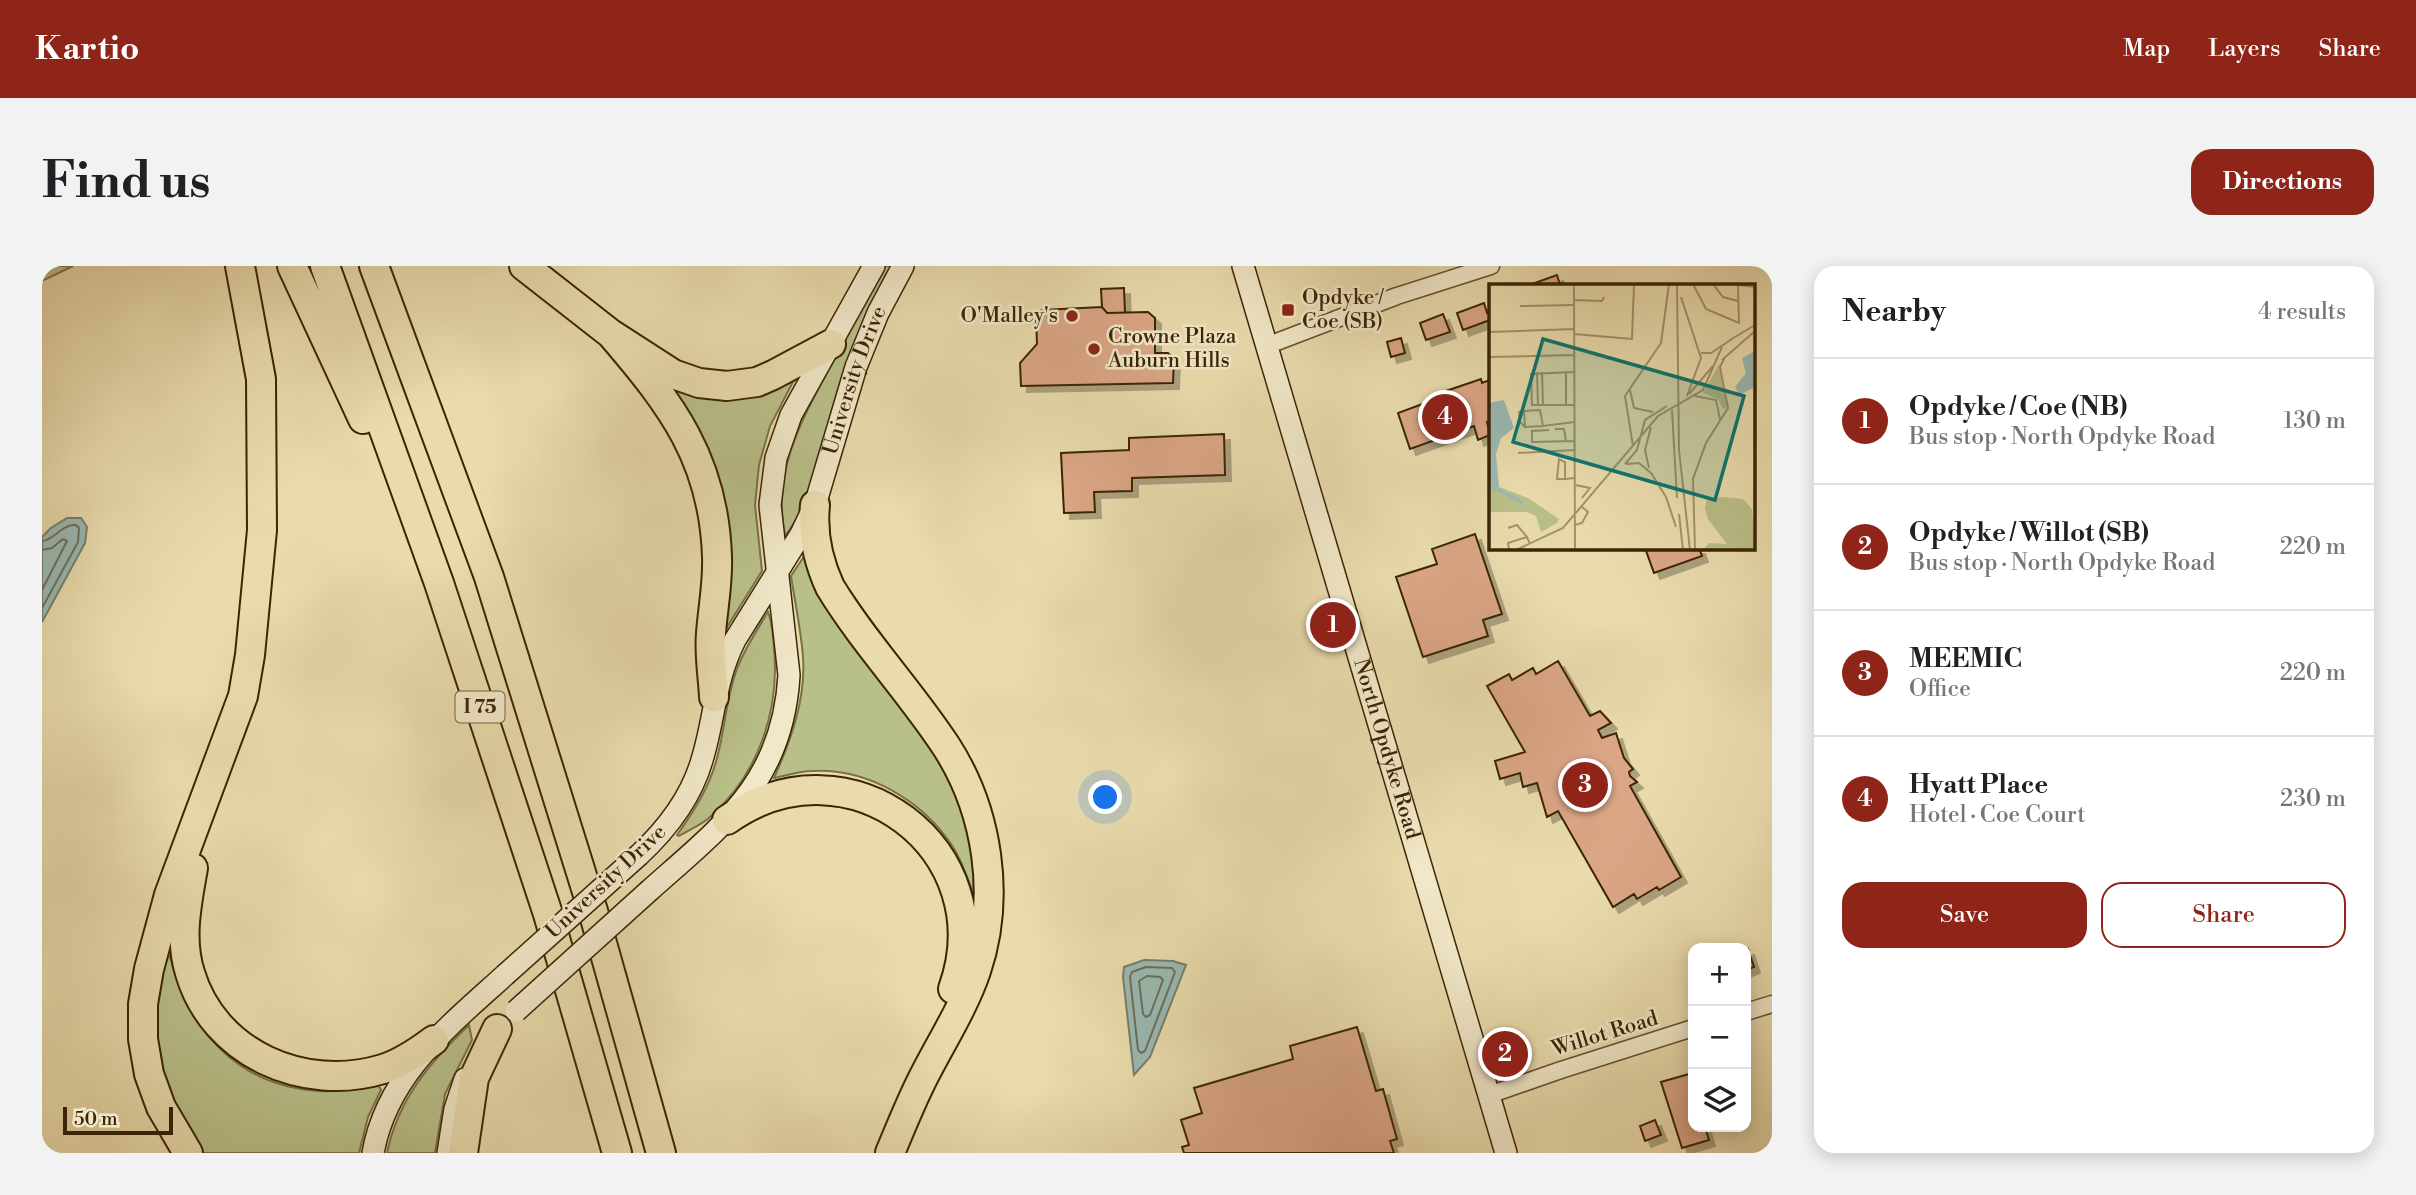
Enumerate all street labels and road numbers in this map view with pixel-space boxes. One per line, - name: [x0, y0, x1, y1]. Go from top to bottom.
- street label: University Drive: [818, 301, 892, 458]
- street label: North Opdyke Road: [1347, 656, 1425, 843]
- road number: I 75: [456, 692, 504, 722]
- street label: University Drive: [540, 819, 672, 945]
- street label: Willot Road: [1548, 1006, 1661, 1063]

